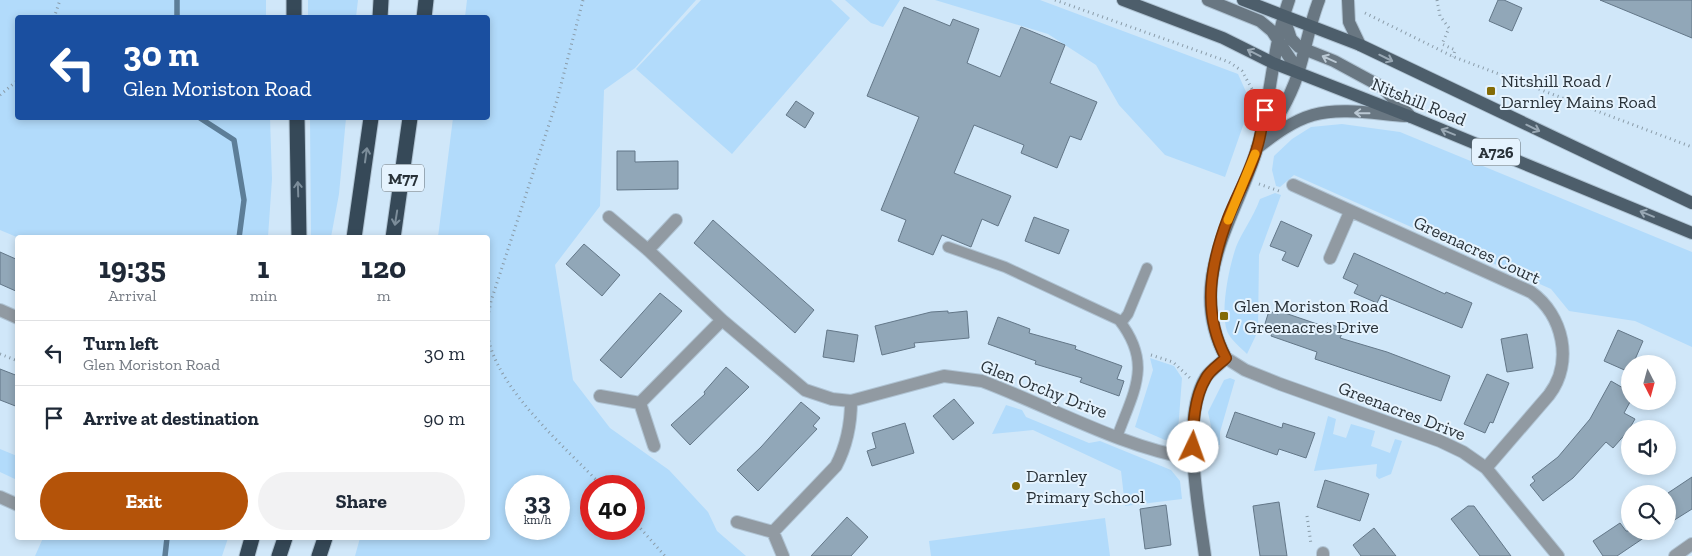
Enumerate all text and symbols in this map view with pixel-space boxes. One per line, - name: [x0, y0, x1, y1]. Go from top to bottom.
- text: 30 m: [123, 33, 199, 75]
- icon: left: [40, 35, 105, 100]
- one-way arrow: [1247, 48, 1262, 58]
- one-way arrow: [1322, 54, 1337, 64]
- one-way arrow: [1378, 54, 1393, 63]
- place label: Nitshill Road / Darnley Mains Road: [1501, 70, 1656, 113]
- street label: Nitshill Road: [1368, 73, 1470, 131]
- text: Glen Moriston Road: [123, 75, 312, 102]
- marker: Nitshill Road / Darnley Mains Road: [1485, 85, 1497, 97]
- pin: [1244, 89, 1286, 131]
- icon: arrive: [1251, 96, 1279, 124]
- one-way arrow: [1354, 108, 1370, 118]
- one-way arrow: [1525, 124, 1540, 133]
- one-way arrow: [1441, 127, 1456, 137]
- road number: A726: [1472, 138, 1520, 166]
- one-way arrow: [361, 147, 371, 163]
- road number: M77: [382, 164, 424, 192]
- one-way arrow: [294, 181, 303, 197]
- one-way arrow: [391, 209, 401, 225]
- one-way arrow: [1640, 209, 1655, 219]
- street label: Greenacres Court: [1410, 211, 1544, 289]
- text: 19:35: [99, 250, 166, 286]
- text: 1: [257, 250, 269, 286]
- text: 120: [361, 250, 406, 286]
- text: Arrival: [108, 286, 156, 305]
- text: min: [250, 286, 277, 305]
- text: m: [377, 286, 390, 305]
- place label: Glen Moriston Road / Greenacres Drive: [1234, 295, 1388, 338]
- marker: Glen Moriston Road / Greenacres Drive: [1218, 310, 1230, 322]
- text: Turn left: [83, 332, 158, 355]
- icon: left: [40, 339, 68, 367]
- text: 30 m: [424, 342, 465, 365]
- text: Glen Moriston Road: [83, 355, 220, 374]
- street label: Glen Orchy Drive: [978, 355, 1110, 423]
- north arrow: [1621, 355, 1676, 410]
- map controls: [1621, 355, 1676, 540]
- street label: Greenacres Drive: [1335, 377, 1469, 445]
- icon: arrive: [40, 404, 68, 432]
- text: Arrive at destination: [83, 407, 259, 430]
- text: 90 m: [423, 407, 465, 430]
- position arrow: [1166, 420, 1218, 472]
- button: sound: [1621, 420, 1676, 475]
- place label: Darnley Primary School: [1026, 465, 1145, 508]
- button: Exit: [40, 472, 248, 530]
- button: Share: [258, 472, 465, 530]
- speed limit sign: 40: [580, 475, 645, 540]
- marker: Darnley Primary School: [1010, 480, 1022, 492]
- button: search: [1621, 485, 1676, 540]
- text: 33: [524, 486, 551, 516]
- text: km/h: [524, 513, 551, 527]

